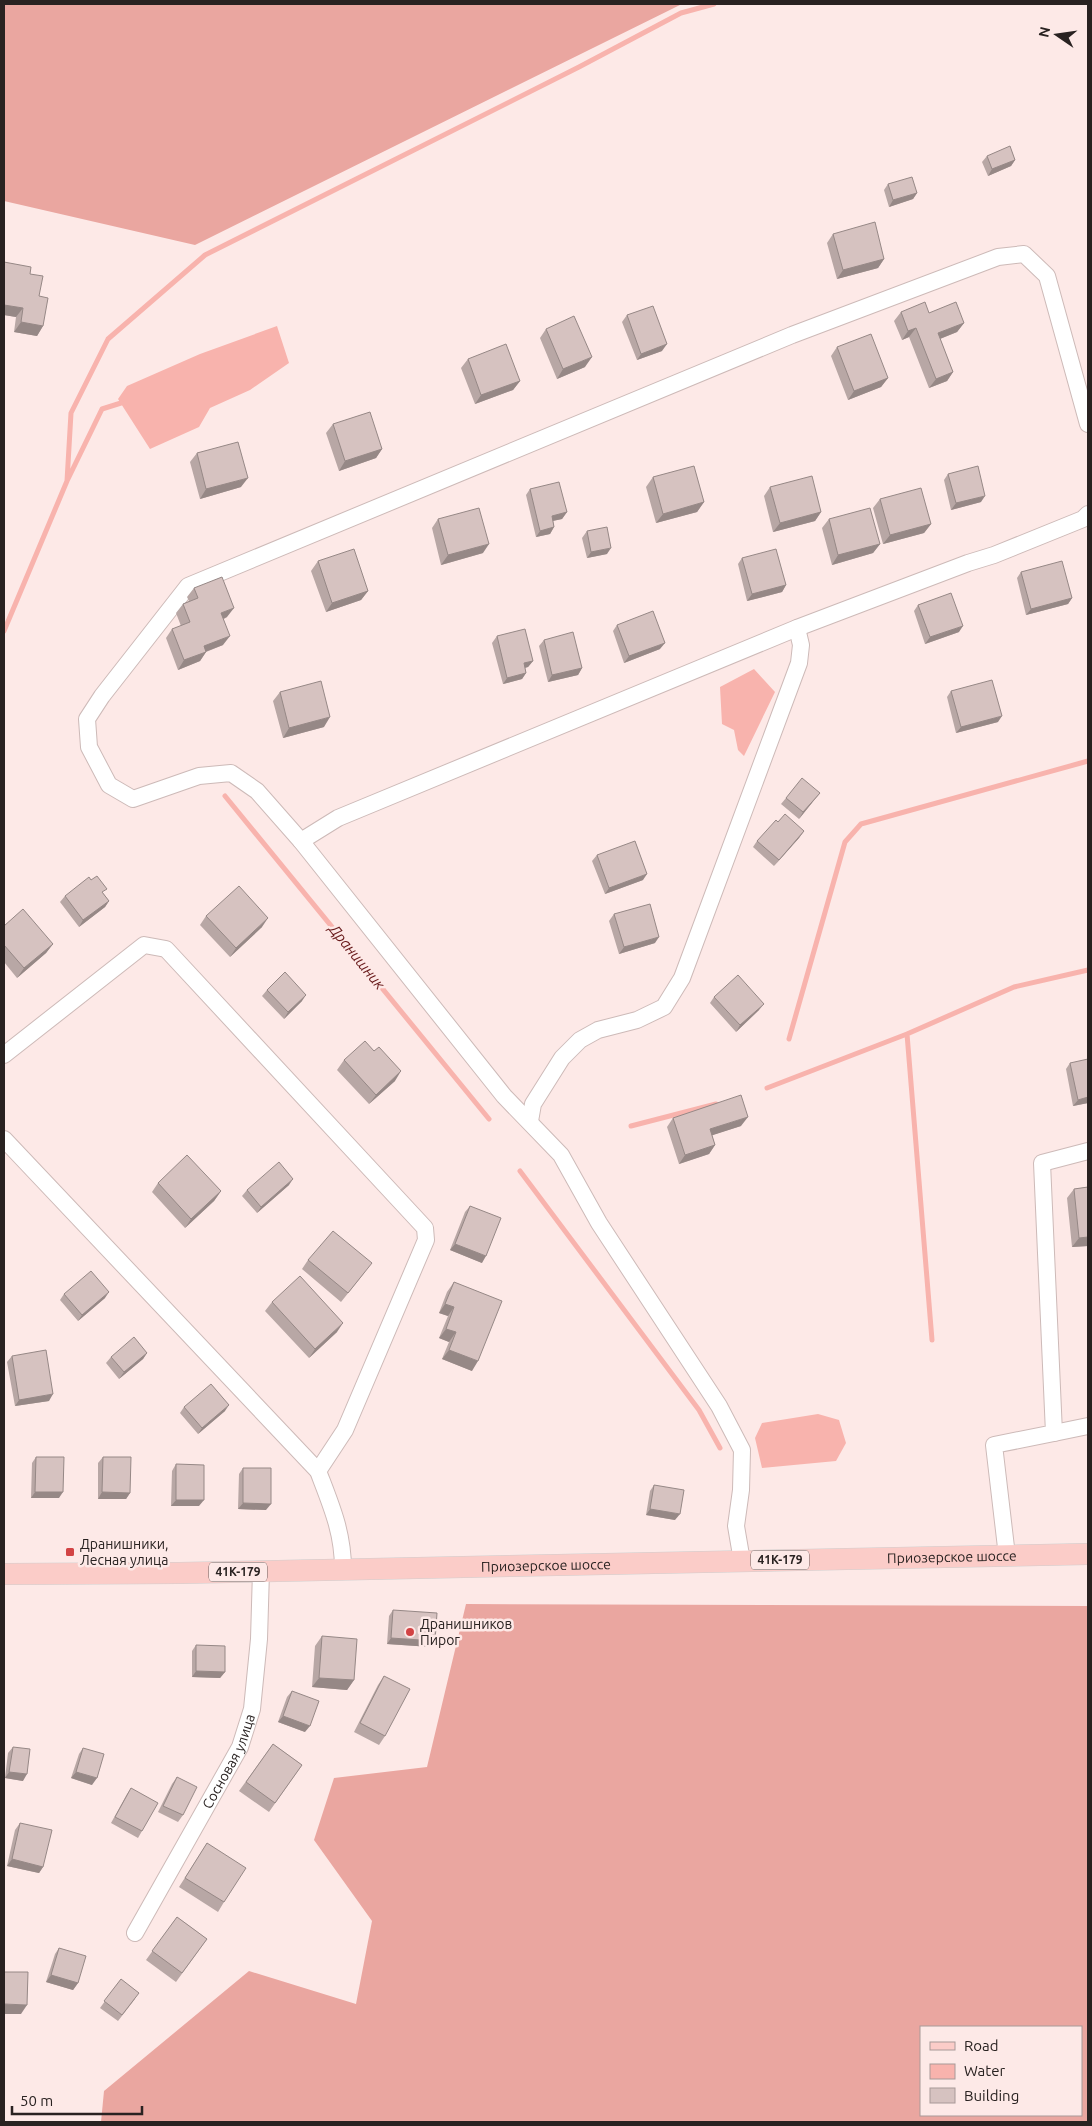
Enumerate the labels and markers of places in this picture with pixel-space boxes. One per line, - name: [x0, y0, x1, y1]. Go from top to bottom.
- place label: Дранишники, Лесная улица: [80, 1536, 168, 1568]
- marker: Дранишники, Лесная улица: [64, 1546, 76, 1558]
- place label: Дранишников Пирог: [420, 1616, 512, 1648]
- marker: Дранишников Пирог: [404, 1626, 416, 1638]

